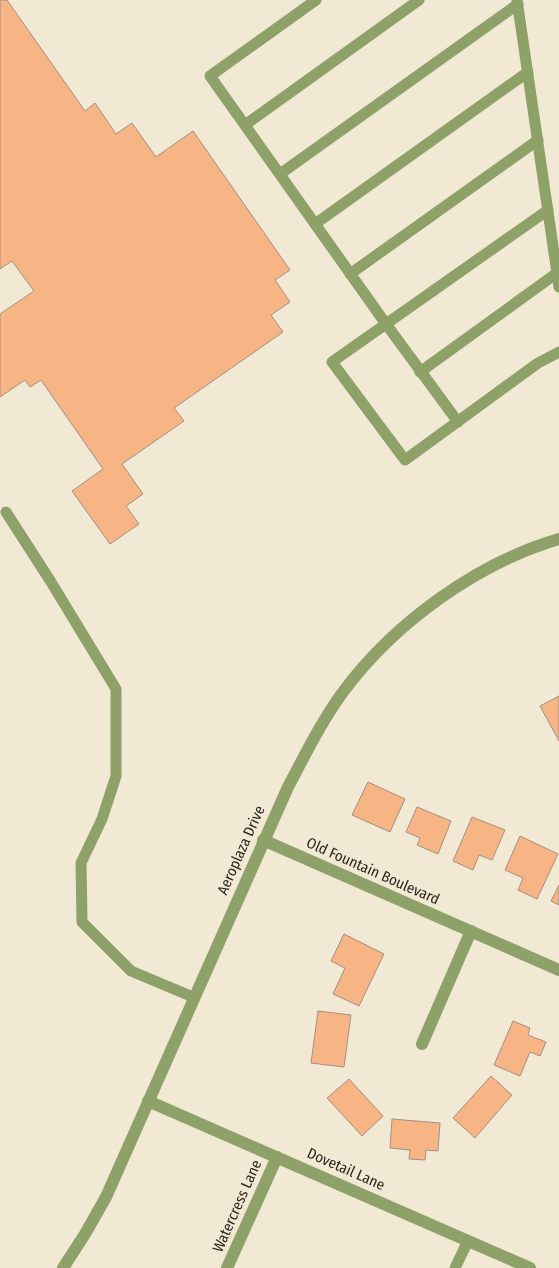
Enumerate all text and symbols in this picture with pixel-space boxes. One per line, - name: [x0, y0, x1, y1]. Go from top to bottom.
- street label: Aeroplaza Drive: [213, 803, 269, 897]
- street label: Old Fountain Boulevard: [304, 834, 442, 908]
- street label: Dovetail Lane: [304, 1144, 388, 1194]
- street label: Watercress Lane: [209, 1157, 265, 1255]

